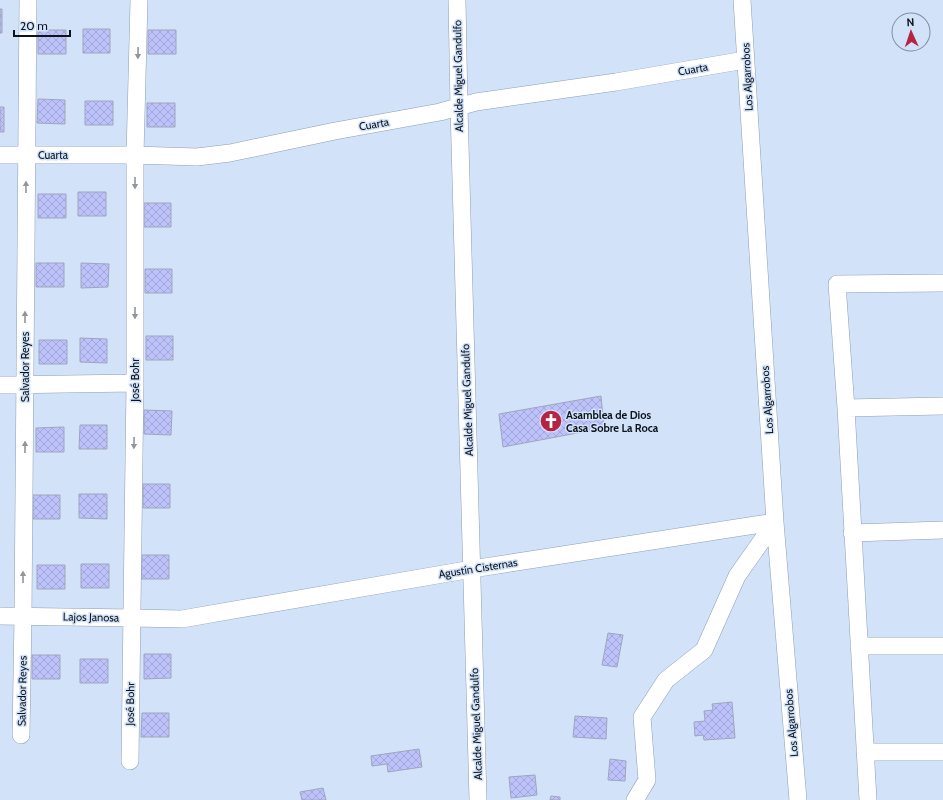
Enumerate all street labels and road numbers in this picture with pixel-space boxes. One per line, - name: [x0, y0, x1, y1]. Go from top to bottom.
- street label: Alcalde Miguel Gandulfo: [450, 20, 466, 132]
- street label: Los Algarrobos: [738, 42, 756, 111]
- street label: Cuarta: [677, 59, 710, 79]
- street label: Cuarta: [358, 114, 391, 134]
- street label: Cuarta: [38, 148, 69, 162]
- street label: Salvador Reyes: [18, 331, 32, 402]
- street label: Alcalde Miguel Gandulfo: [458, 344, 476, 456]
- street label: José Bohr: [128, 358, 142, 403]
- street label: Los Algarrobos: [758, 365, 776, 434]
- street label: Agustín Cisternas: [437, 555, 519, 581]
- street label: Lajos Janosa: [63, 610, 120, 625]
- street label: Salvador Reyes: [14, 655, 30, 726]
- street label: Alcalde Miguel Gandulfo: [467, 668, 485, 780]
- street label: José Bohr: [123, 682, 137, 727]
- street label: Los Algarrobos: [781, 688, 801, 758]

